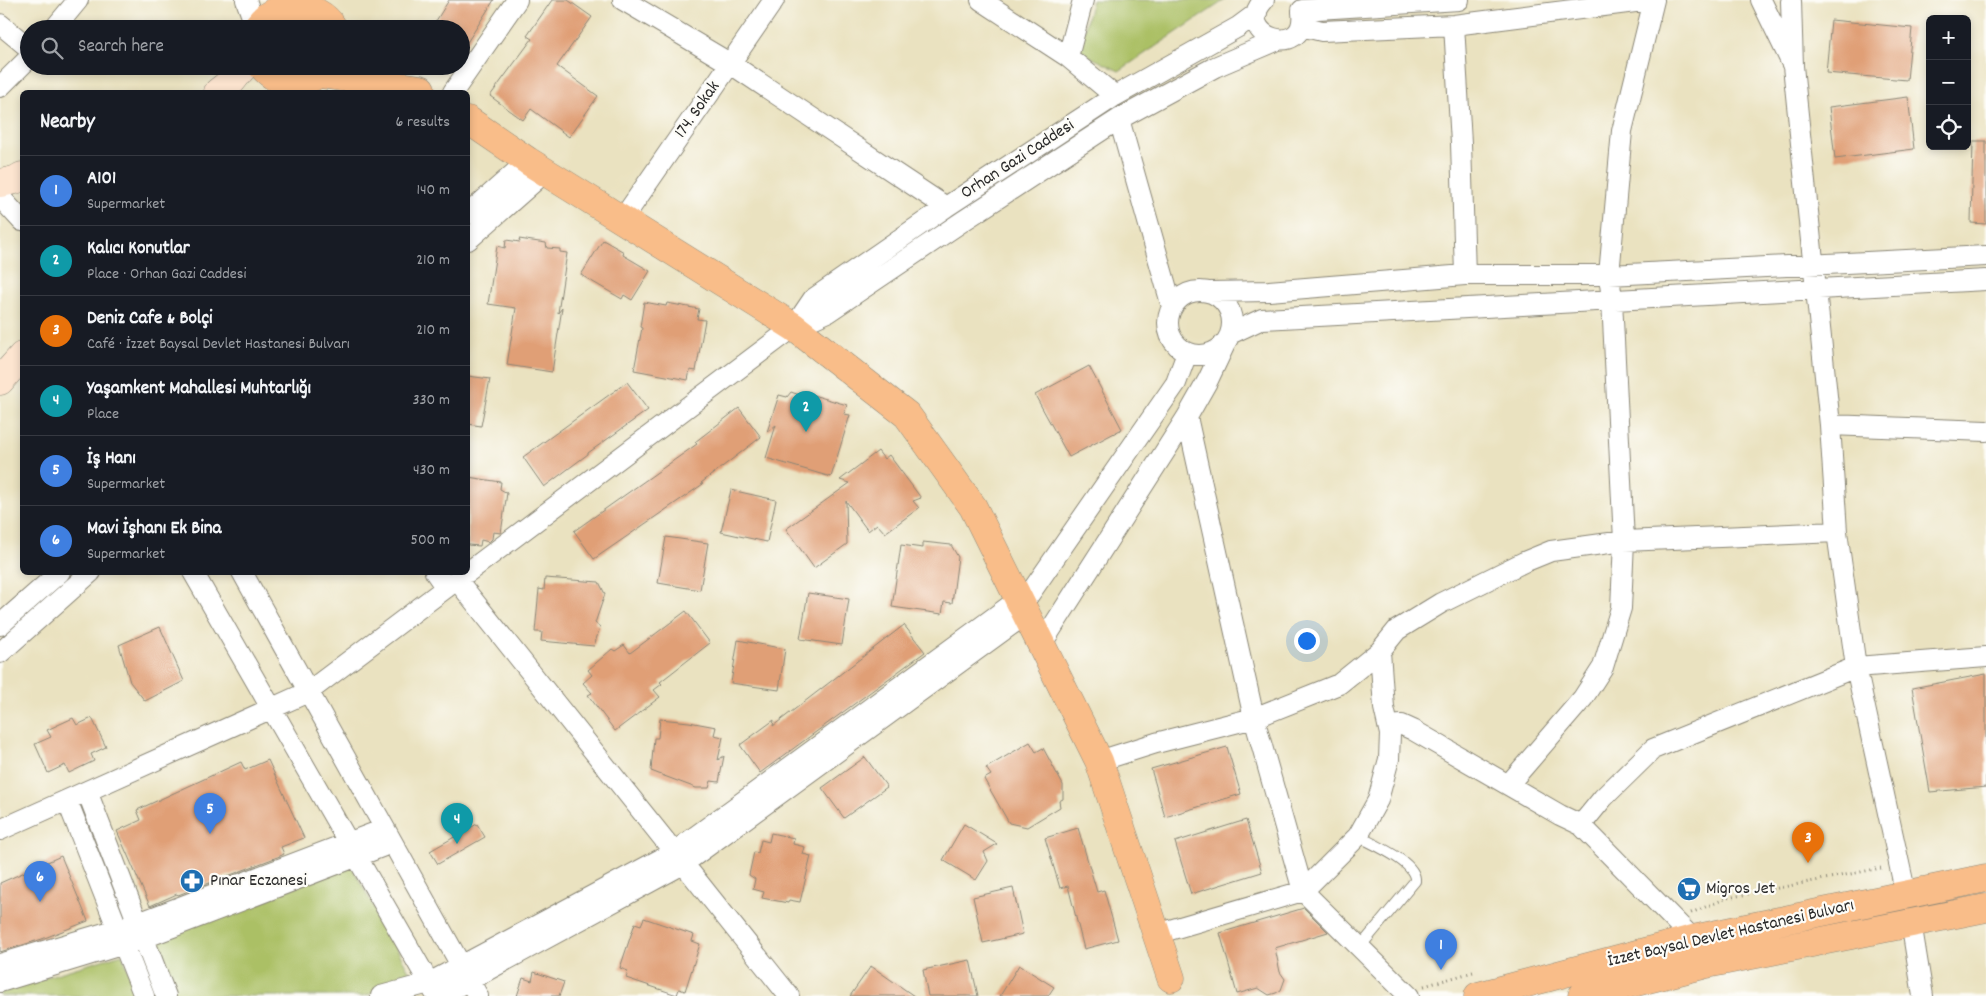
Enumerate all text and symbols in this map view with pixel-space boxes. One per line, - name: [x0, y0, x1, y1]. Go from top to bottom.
- map controls: [1926, 15, 1971, 150]
- button: +: [1926, 15, 1971, 60]
- search box: [20, 20, 470, 75]
- icon: search: [38, 34, 66, 62]
- text: Search here: [78, 34, 164, 61]
- button: −: [1926, 60, 1971, 105]
- street label: 174. Sokak: [669, 76, 727, 144]
- button: locate: [1926, 105, 1971, 150]
- text: Nearby: [40, 108, 95, 138]
- text: 6 results: [395, 111, 450, 134]
- street label: Orhan Gazi Caddesi: [956, 114, 1080, 206]
- text: A101: [87, 166, 116, 193]
- text: 1: [54, 179, 58, 202]
- text: 140 m: [416, 179, 450, 202]
- text: Supermarket: [87, 193, 165, 216]
- text: Kalıcı Konutlar: [87, 236, 190, 263]
- text: 2: [53, 249, 60, 272]
- text: 210 m: [416, 249, 450, 272]
- text: Place · Orhan Gazi Caddesi: [87, 263, 246, 286]
- text: Deniz Cafe & Bolçi: [87, 306, 213, 333]
- text: 3: [52, 319, 60, 342]
- text: 210 m: [416, 319, 450, 342]
- text: Café · İzzet Baysal Devlet Hastanesi Bulvarı: [87, 333, 350, 356]
- text: Yaşamkent Mahallesi Muhtarlığı: [87, 376, 311, 403]
- text: 4: [53, 389, 59, 412]
- text: 330 m: [412, 389, 450, 412]
- pin: 2: [790, 391, 822, 432]
- text: Place: [87, 403, 119, 426]
- text: İş Hanı: [87, 446, 136, 473]
- text: 5: [52, 459, 60, 482]
- text: 430 m: [413, 459, 450, 482]
- text: Supermarket: [87, 473, 165, 496]
- text: Mavi İşhanı Ek Bina: [87, 516, 222, 543]
- text: 6: [52, 529, 60, 552]
- text: 500 m: [410, 529, 450, 552]
- text: Supermarket: [87, 543, 165, 566]
- your location: [1294, 628, 1320, 654]
- pin: 5: [194, 793, 226, 834]
- pin: 4: [441, 803, 473, 844]
- pin: 3: [1792, 822, 1824, 863]
- pin: 6: [24, 861, 56, 902]
- pharmacy icon: Pınar Eczanesi: [179, 868, 205, 894]
- place label: Pınar Eczanesi: [210, 869, 307, 894]
- supermarket icon: Migros Jet: [1676, 876, 1702, 902]
- place label: Migros Jet: [1706, 877, 1776, 902]
- street label: İzzet Baysal Devlet Hastanesi Bulvarı: [1605, 893, 1857, 975]
- pin: 1: [1425, 929, 1457, 970]

